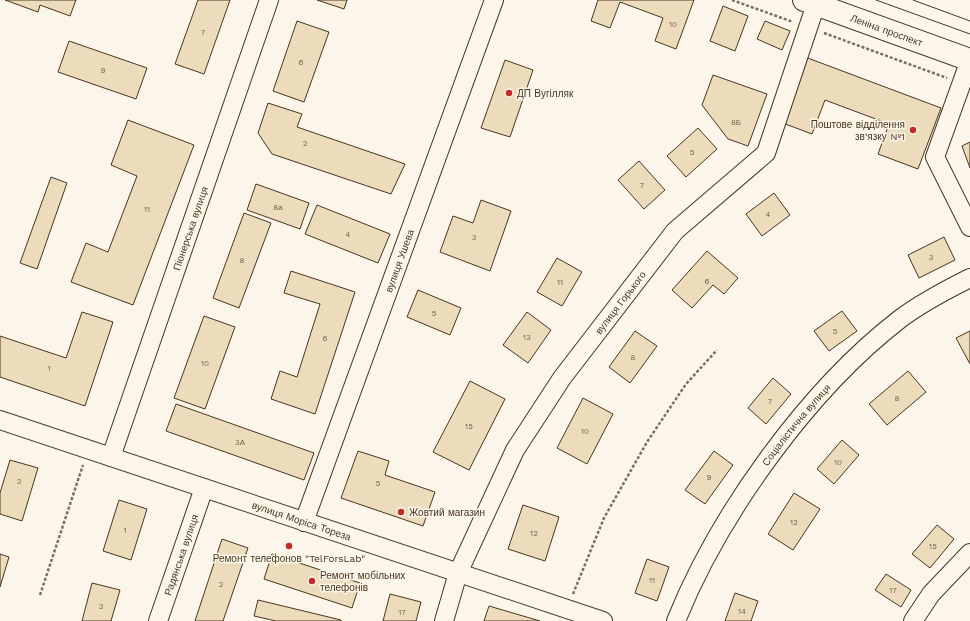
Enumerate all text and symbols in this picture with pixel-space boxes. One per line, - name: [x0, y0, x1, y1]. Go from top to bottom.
- street label: Леніна проспект: [849, 12, 925, 48]
- house number: 10: [669, 20, 677, 29]
- house number: 7: [201, 28, 206, 37]
- house number: 6: [299, 58, 304, 67]
- house number: 9: [101, 66, 106, 75]
- marker: ДП Вугілляк: [504, 88, 514, 98]
- place label: ДП Вугілляк: [517, 88, 574, 99]
- house number: 8Б: [731, 118, 741, 127]
- place label: Поштове відділення зв'язку №1: [811, 119, 905, 142]
- marker: Поштове відділення зв'язку №1: [908, 125, 918, 135]
- house number: 2: [303, 139, 308, 148]
- house number: 5: [690, 148, 695, 157]
- house number: 7: [640, 181, 645, 190]
- street label: Піонерська вулиця: [171, 185, 210, 272]
- house number: 8а: [273, 203, 283, 212]
- house number: 11: [144, 205, 150, 214]
- house number: 4: [766, 210, 771, 219]
- street label: вулиця Ушева: [383, 227, 416, 294]
- house number: 4: [346, 230, 351, 239]
- house number: 3: [472, 233, 477, 242]
- house number: 3: [929, 253, 934, 262]
- house number: 8: [240, 256, 245, 265]
- street label: вулиця Горького: [593, 268, 648, 336]
- house number: 6: [705, 277, 710, 286]
- house number: 11: [557, 278, 563, 287]
- house number: 5: [432, 309, 437, 318]
- house number: 5: [833, 327, 838, 336]
- house number: 13: [523, 333, 531, 342]
- house number: 6: [323, 334, 328, 343]
- house number: 8: [631, 353, 636, 362]
- house number: 10: [201, 359, 209, 368]
- house number: 1: [47, 364, 51, 373]
- street label: Соціалістична вулиця: [759, 382, 832, 468]
- house number: 8: [895, 394, 900, 403]
- house number: 7: [768, 397, 773, 406]
- house number: 15: [465, 422, 473, 431]
- house number: 10: [581, 427, 589, 436]
- house number: 3А: [235, 438, 246, 447]
- house number: 10: [834, 458, 842, 467]
- house number: 9: [707, 473, 712, 482]
- house number: 2: [17, 477, 22, 486]
- house number: 5: [376, 479, 381, 488]
- street label: вулиця Моріса Тореза: [251, 499, 353, 542]
- marker: Жовтий магазин: [396, 507, 406, 517]
- place label: Жовтий магазин: [409, 507, 485, 518]
- street label: Радянська вулиця: [162, 513, 200, 597]
- house number: 12: [790, 518, 798, 527]
- house number: 1: [123, 526, 127, 535]
- house number: 12: [530, 529, 538, 538]
- marker: Ремонт телефонов "TelForsLab": [284, 541, 294, 551]
- house number: 15: [929, 542, 937, 551]
- place label: Ремонт телефонов "TelForsLab": [213, 553, 365, 564]
- place label: Ремонт мобільних телефонів: [320, 570, 405, 593]
- marker: Ремонт мобільних телефонів: [307, 576, 317, 586]
- house number: 11: [649, 576, 655, 585]
- house number: 2: [219, 580, 224, 589]
- house number: 17: [889, 586, 897, 595]
- house number: 3: [99, 602, 104, 611]
- house number: 14: [738, 607, 746, 616]
- house number: 17: [398, 608, 406, 617]

